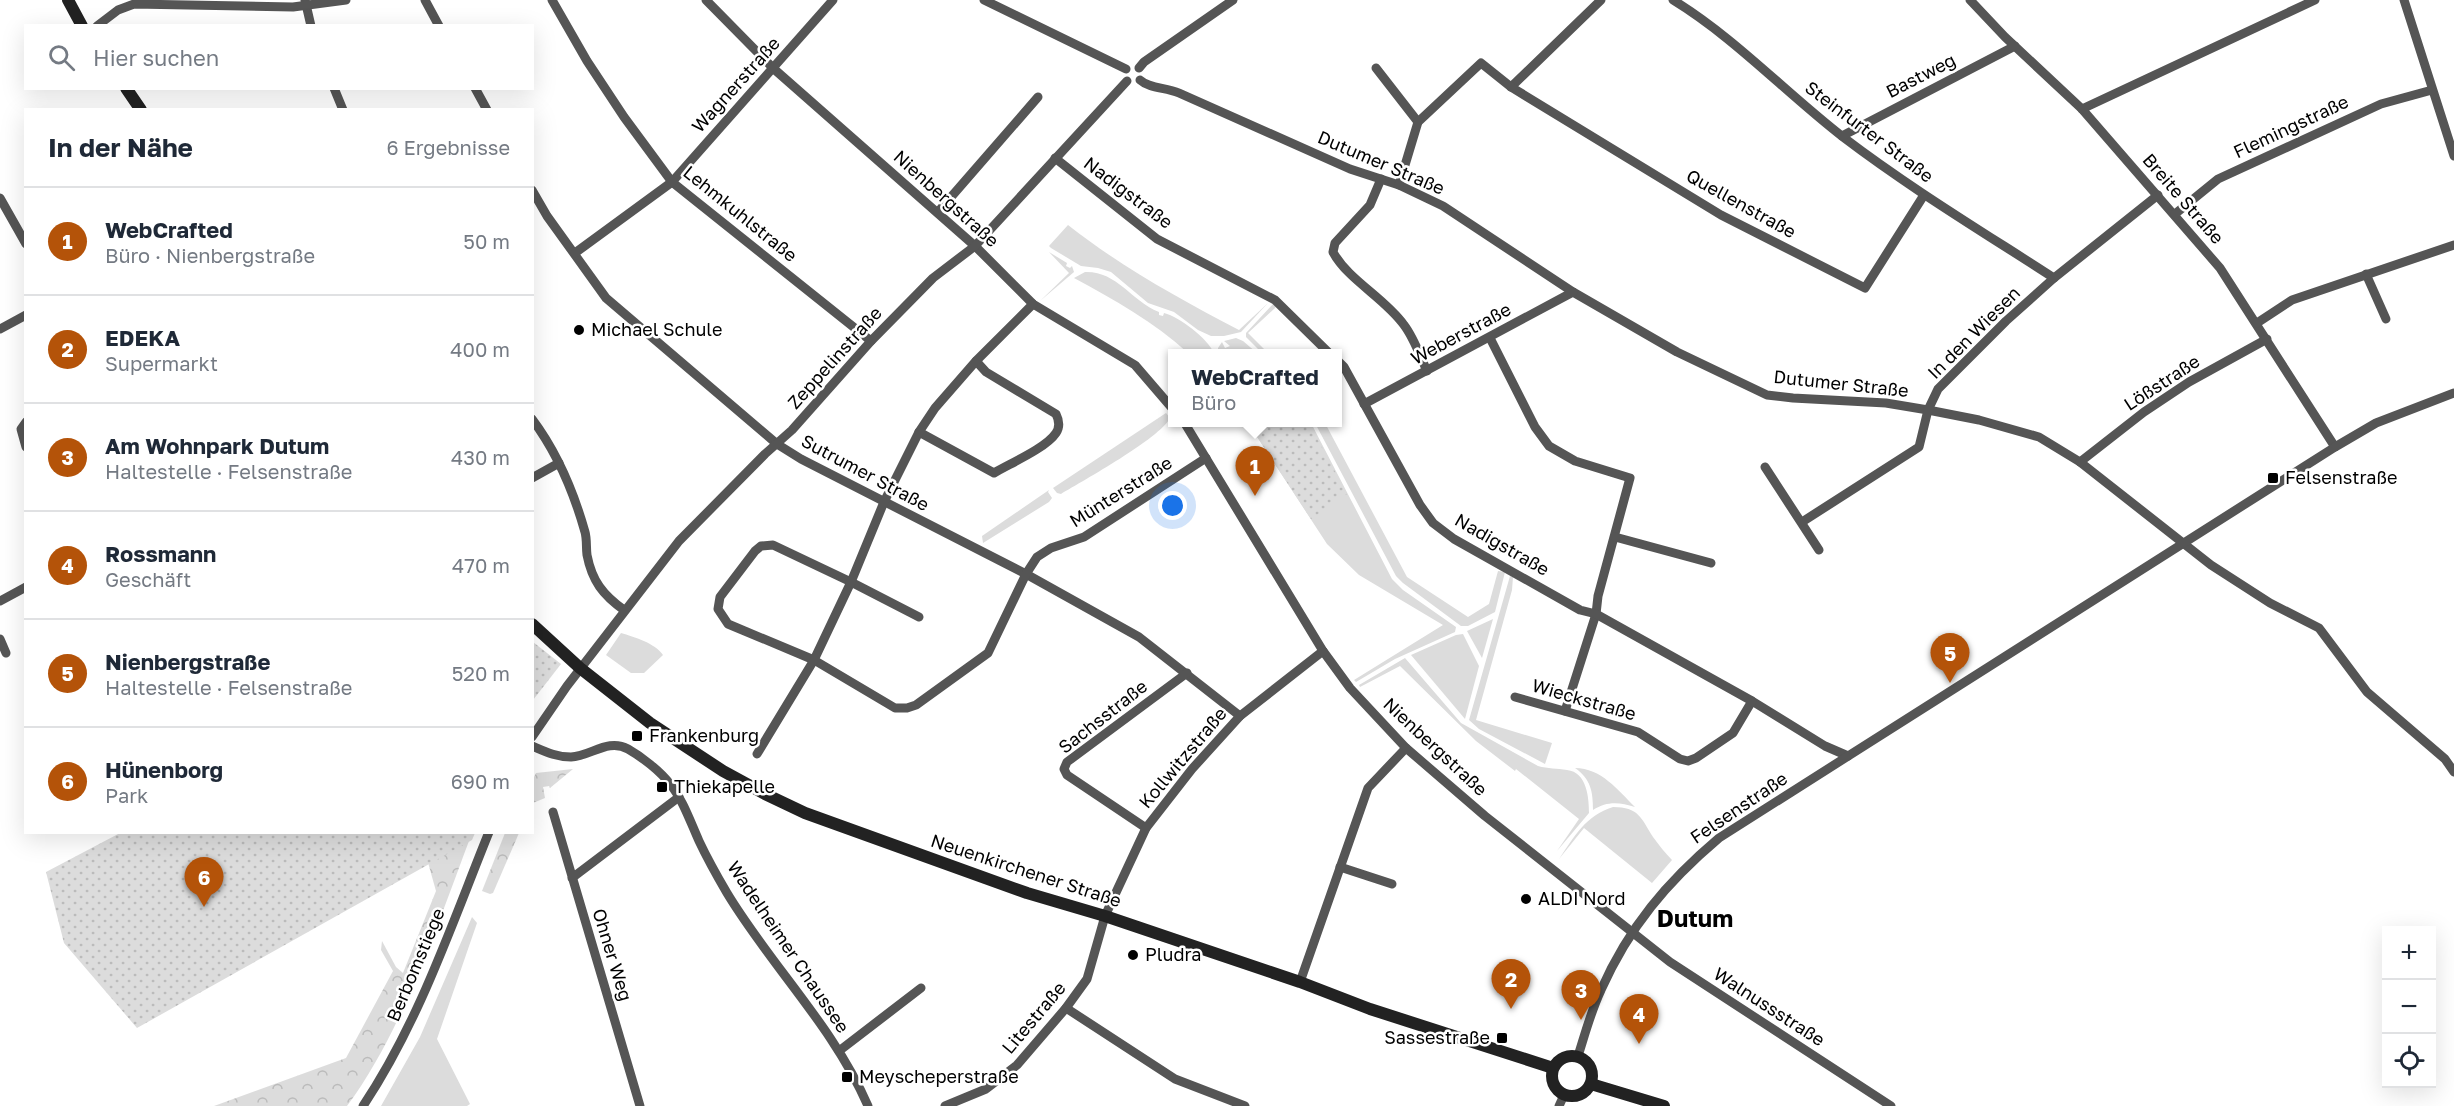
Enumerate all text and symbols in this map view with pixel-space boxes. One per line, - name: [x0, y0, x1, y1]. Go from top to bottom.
- search box: [24, 24, 534, 90]
- street label: Wagnerstraße: [687, 32, 784, 137]
- icon: search: [45, 41, 78, 74]
- text: Hier suchen: [93, 44, 219, 71]
- street label: Bastweg: [1882, 48, 1959, 102]
- street label: Steinfurter Straße: [1801, 76, 1938, 187]
- street label: Flemingstraße: [2230, 90, 2352, 162]
- street label: Dutumer Straße: [1315, 125, 1448, 199]
- text: In der Nähe: [48, 132, 193, 163]
- text: 6 Ergebnisse: [386, 135, 510, 159]
- street label: Nienbergstraße: [889, 145, 1004, 251]
- street label: Breite Straße: [2139, 149, 2229, 248]
- street label: Nadigstraße: [1080, 152, 1177, 233]
- street label: Lehmkuhlstraße: [679, 161, 802, 266]
- street label: Quellenstraße: [1683, 164, 1800, 242]
- text: WebCrafted: [105, 216, 233, 243]
- text: 1: [62, 229, 73, 253]
- text: 50 m: [463, 229, 510, 253]
- text: Büro · Nienbergstraße: [105, 243, 315, 267]
- street label: In den Wiesen: [1922, 281, 2024, 383]
- street label: Weberstraße: [1407, 298, 1514, 369]
- street label: Zeppelinstraße: [783, 302, 886, 413]
- place label: Michael Schule: [591, 318, 722, 340]
- marker: Michael Schule: [572, 323, 586, 337]
- text: EDEKA: [105, 324, 180, 351]
- text: 2: [61, 337, 74, 361]
- text: 400 m: [450, 337, 510, 361]
- popup: [1168, 349, 1342, 427]
- street label: Lößstraße: [2119, 350, 2203, 415]
- text: Supermarkt: [105, 351, 218, 375]
- text: WebCrafted: [1191, 363, 1319, 390]
- street label: Dutumer Straße: [1772, 365, 1910, 401]
- text: Büro: [1191, 390, 1236, 414]
- street label: Sutrumer Straße: [798, 429, 933, 515]
- text: Am Wohnpark Dutum: [105, 432, 329, 459]
- text: 3: [61, 445, 74, 469]
- text: 430 m: [451, 445, 510, 469]
- pin: 1: [1236, 446, 1274, 496]
- street label: Münterstraße: [1065, 451, 1176, 531]
- text: Haltestelle · Felsenstraße: [105, 459, 352, 483]
- place label: Felsenstraße: [2285, 466, 2397, 488]
- marker: Felsenstraße: [2266, 471, 2280, 485]
- your location: [1158, 491, 1187, 520]
- street label: Nadigstraße: [1451, 508, 1554, 580]
- text: Rossmann: [105, 540, 216, 567]
- text: 4: [61, 553, 74, 577]
- text: 470 m: [452, 553, 510, 577]
- text: Geschäft: [105, 567, 191, 591]
- pin: 5: [1930, 634, 1970, 683]
- text: Nienbergstraße: [105, 648, 270, 675]
- text: 5: [61, 661, 74, 685]
- text: 520 m: [452, 661, 510, 685]
- street label: Wieckstraße: [1530, 674, 1639, 724]
- text: Haltestelle · Felsenstraße: [105, 675, 352, 699]
- street label: Sachsstraße: [1054, 675, 1151, 758]
- street label: Nienbergstraße: [1379, 693, 1492, 800]
- street label: Kollwitzstraße: [1134, 702, 1231, 812]
- place label: Frankenburg: [649, 724, 759, 746]
- marker: Frankenburg: [630, 729, 644, 743]
- text: Hünenborg: [105, 756, 223, 783]
- street label: Felsenstraße: [1686, 767, 1791, 848]
- text: 6: [61, 769, 74, 793]
- text: 690 m: [451, 769, 510, 793]
- place label: Thiekapelle: [674, 775, 775, 797]
- marker: Thiekapelle: [655, 780, 669, 794]
- text: Park: [105, 783, 148, 807]
- street label: Neuenkirchener Straße: [928, 829, 1124, 911]
- street label: Wadelheimer Chaussee: [723, 856, 855, 1037]
- pin: 6: [184, 858, 224, 907]
- place label: ALDI Nord: [1538, 887, 1625, 909]
- marker: ALDI Nord: [1519, 892, 1533, 906]
- district label: Dutum: [1657, 903, 1733, 932]
- street label: Berbomstiege: [381, 905, 449, 1025]
- street label: Ohner Weg: [588, 906, 637, 1004]
- map controls: [2382, 926, 2436, 1088]
- button: +: [2382, 926, 2436, 980]
- place label: Pludra: [1145, 943, 1202, 965]
- marker: Pludra: [1126, 948, 1140, 962]
- pin: 2: [1492, 960, 1530, 1009]
- street label: Walnussstraße: [1710, 962, 1829, 1050]
- pin: 3: [1562, 970, 1600, 1020]
- street label: Litestraße: [997, 977, 1070, 1058]
- button: −: [2382, 980, 2436, 1034]
- pin: 4: [1620, 994, 1658, 1044]
- place label: Sassestraße: [1384, 1026, 1490, 1048]
- marker: Sassestraße: [1495, 1031, 1509, 1045]
- button: locate: [2382, 1034, 2436, 1088]
- place label: Meyscheperstraße: [859, 1065, 1019, 1087]
- marker: Meyscheperstraße: [840, 1070, 854, 1084]

